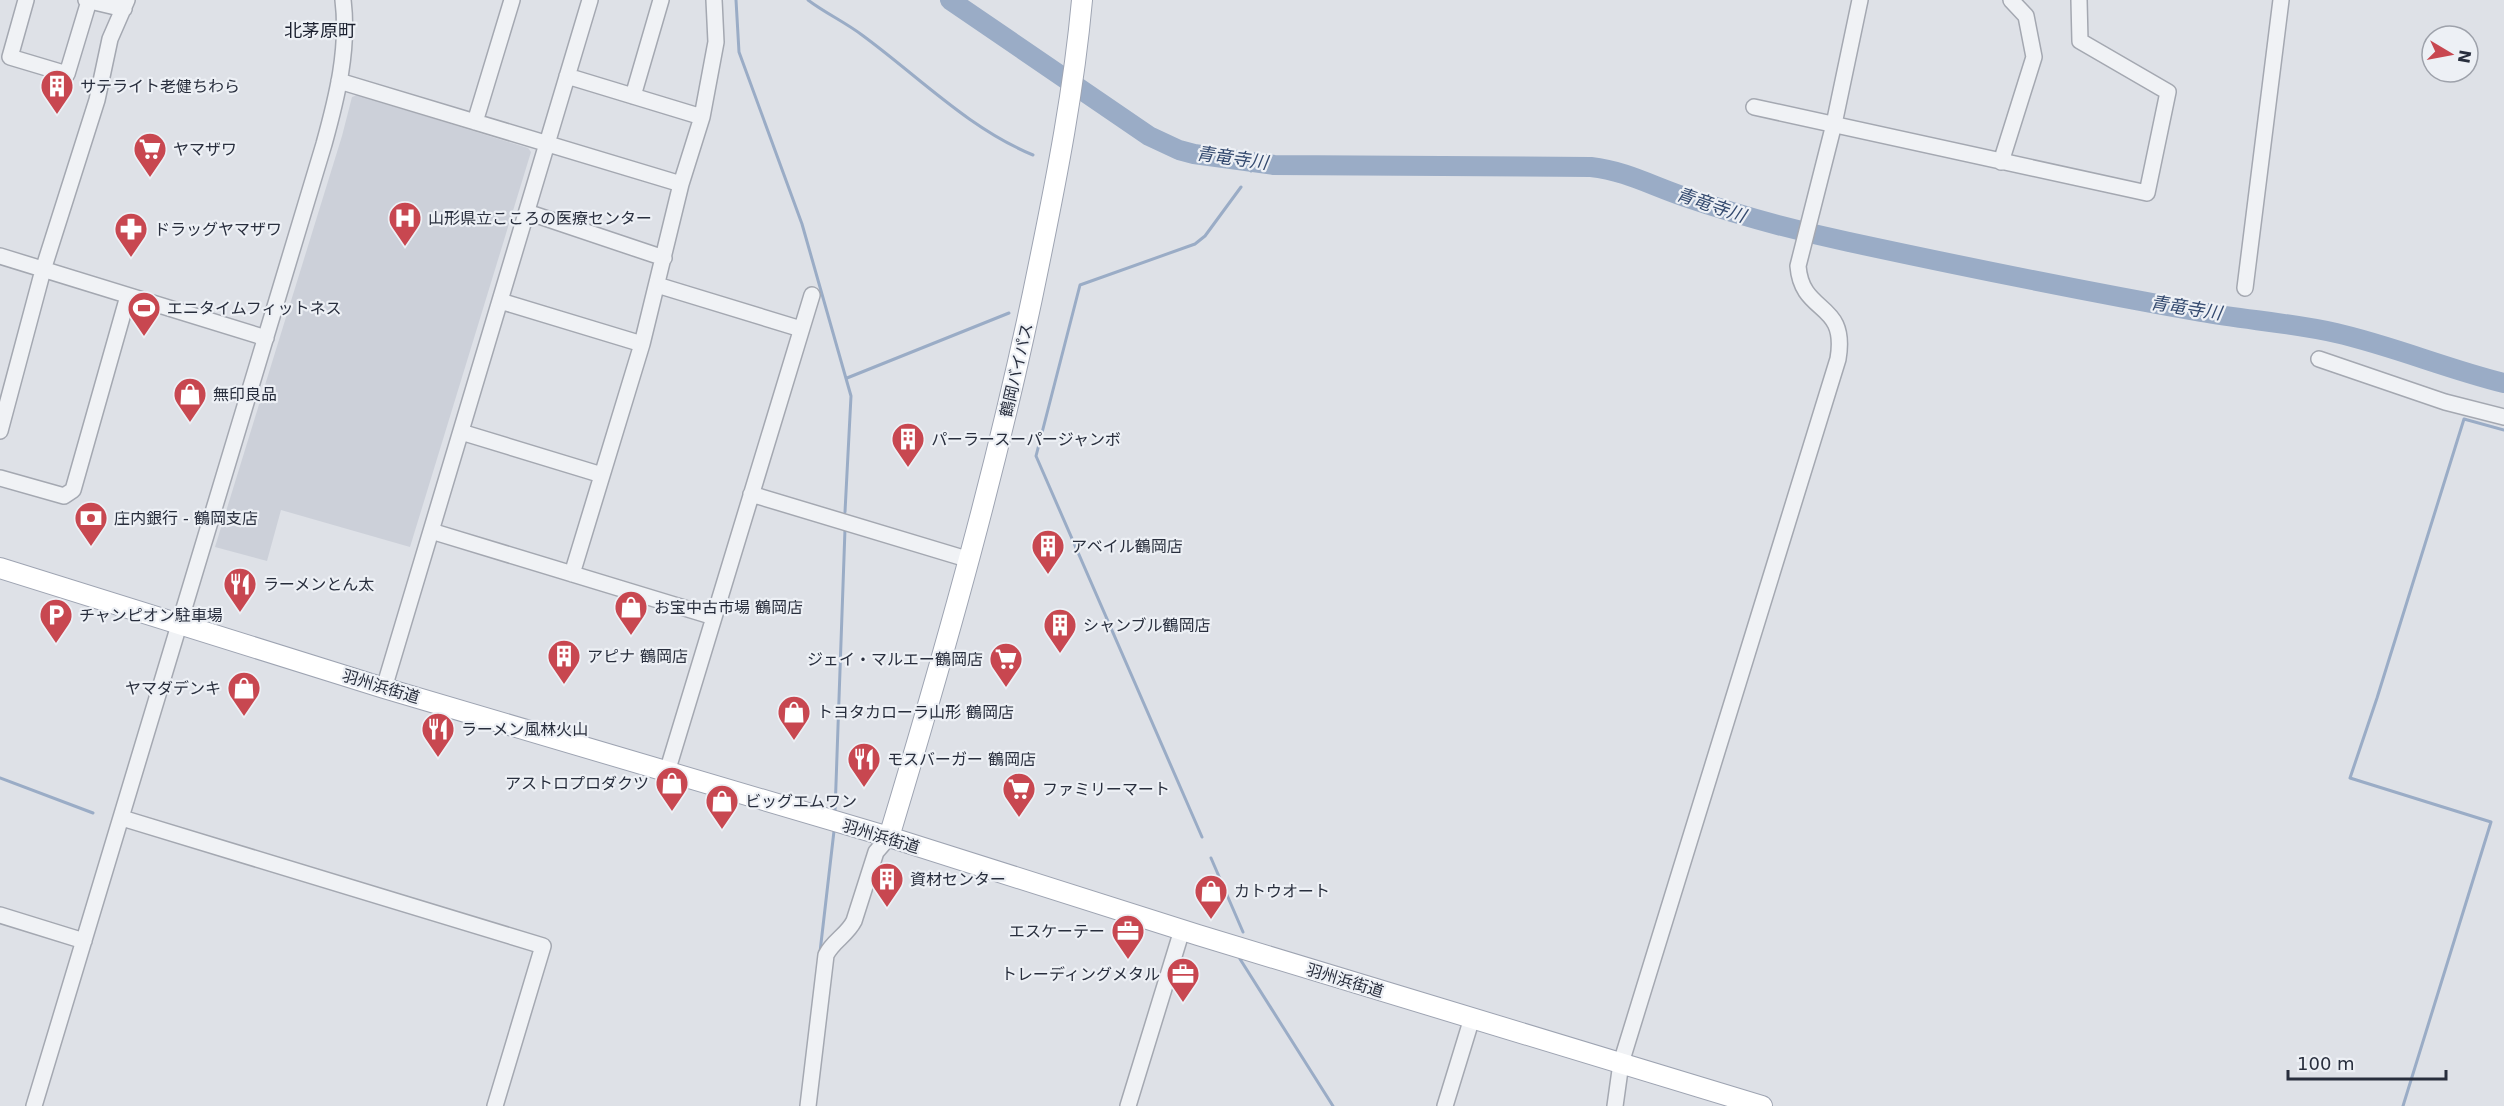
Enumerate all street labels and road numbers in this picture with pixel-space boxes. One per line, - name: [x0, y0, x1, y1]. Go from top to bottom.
- street label: 鶴岡バイパス: [996, 321, 1037, 419]
- street label: 羽州浜街道: [340, 666, 422, 707]
- street label: 羽州浜街道: [840, 816, 922, 857]
- street label: 羽州浜街道: [1304, 960, 1386, 1001]

